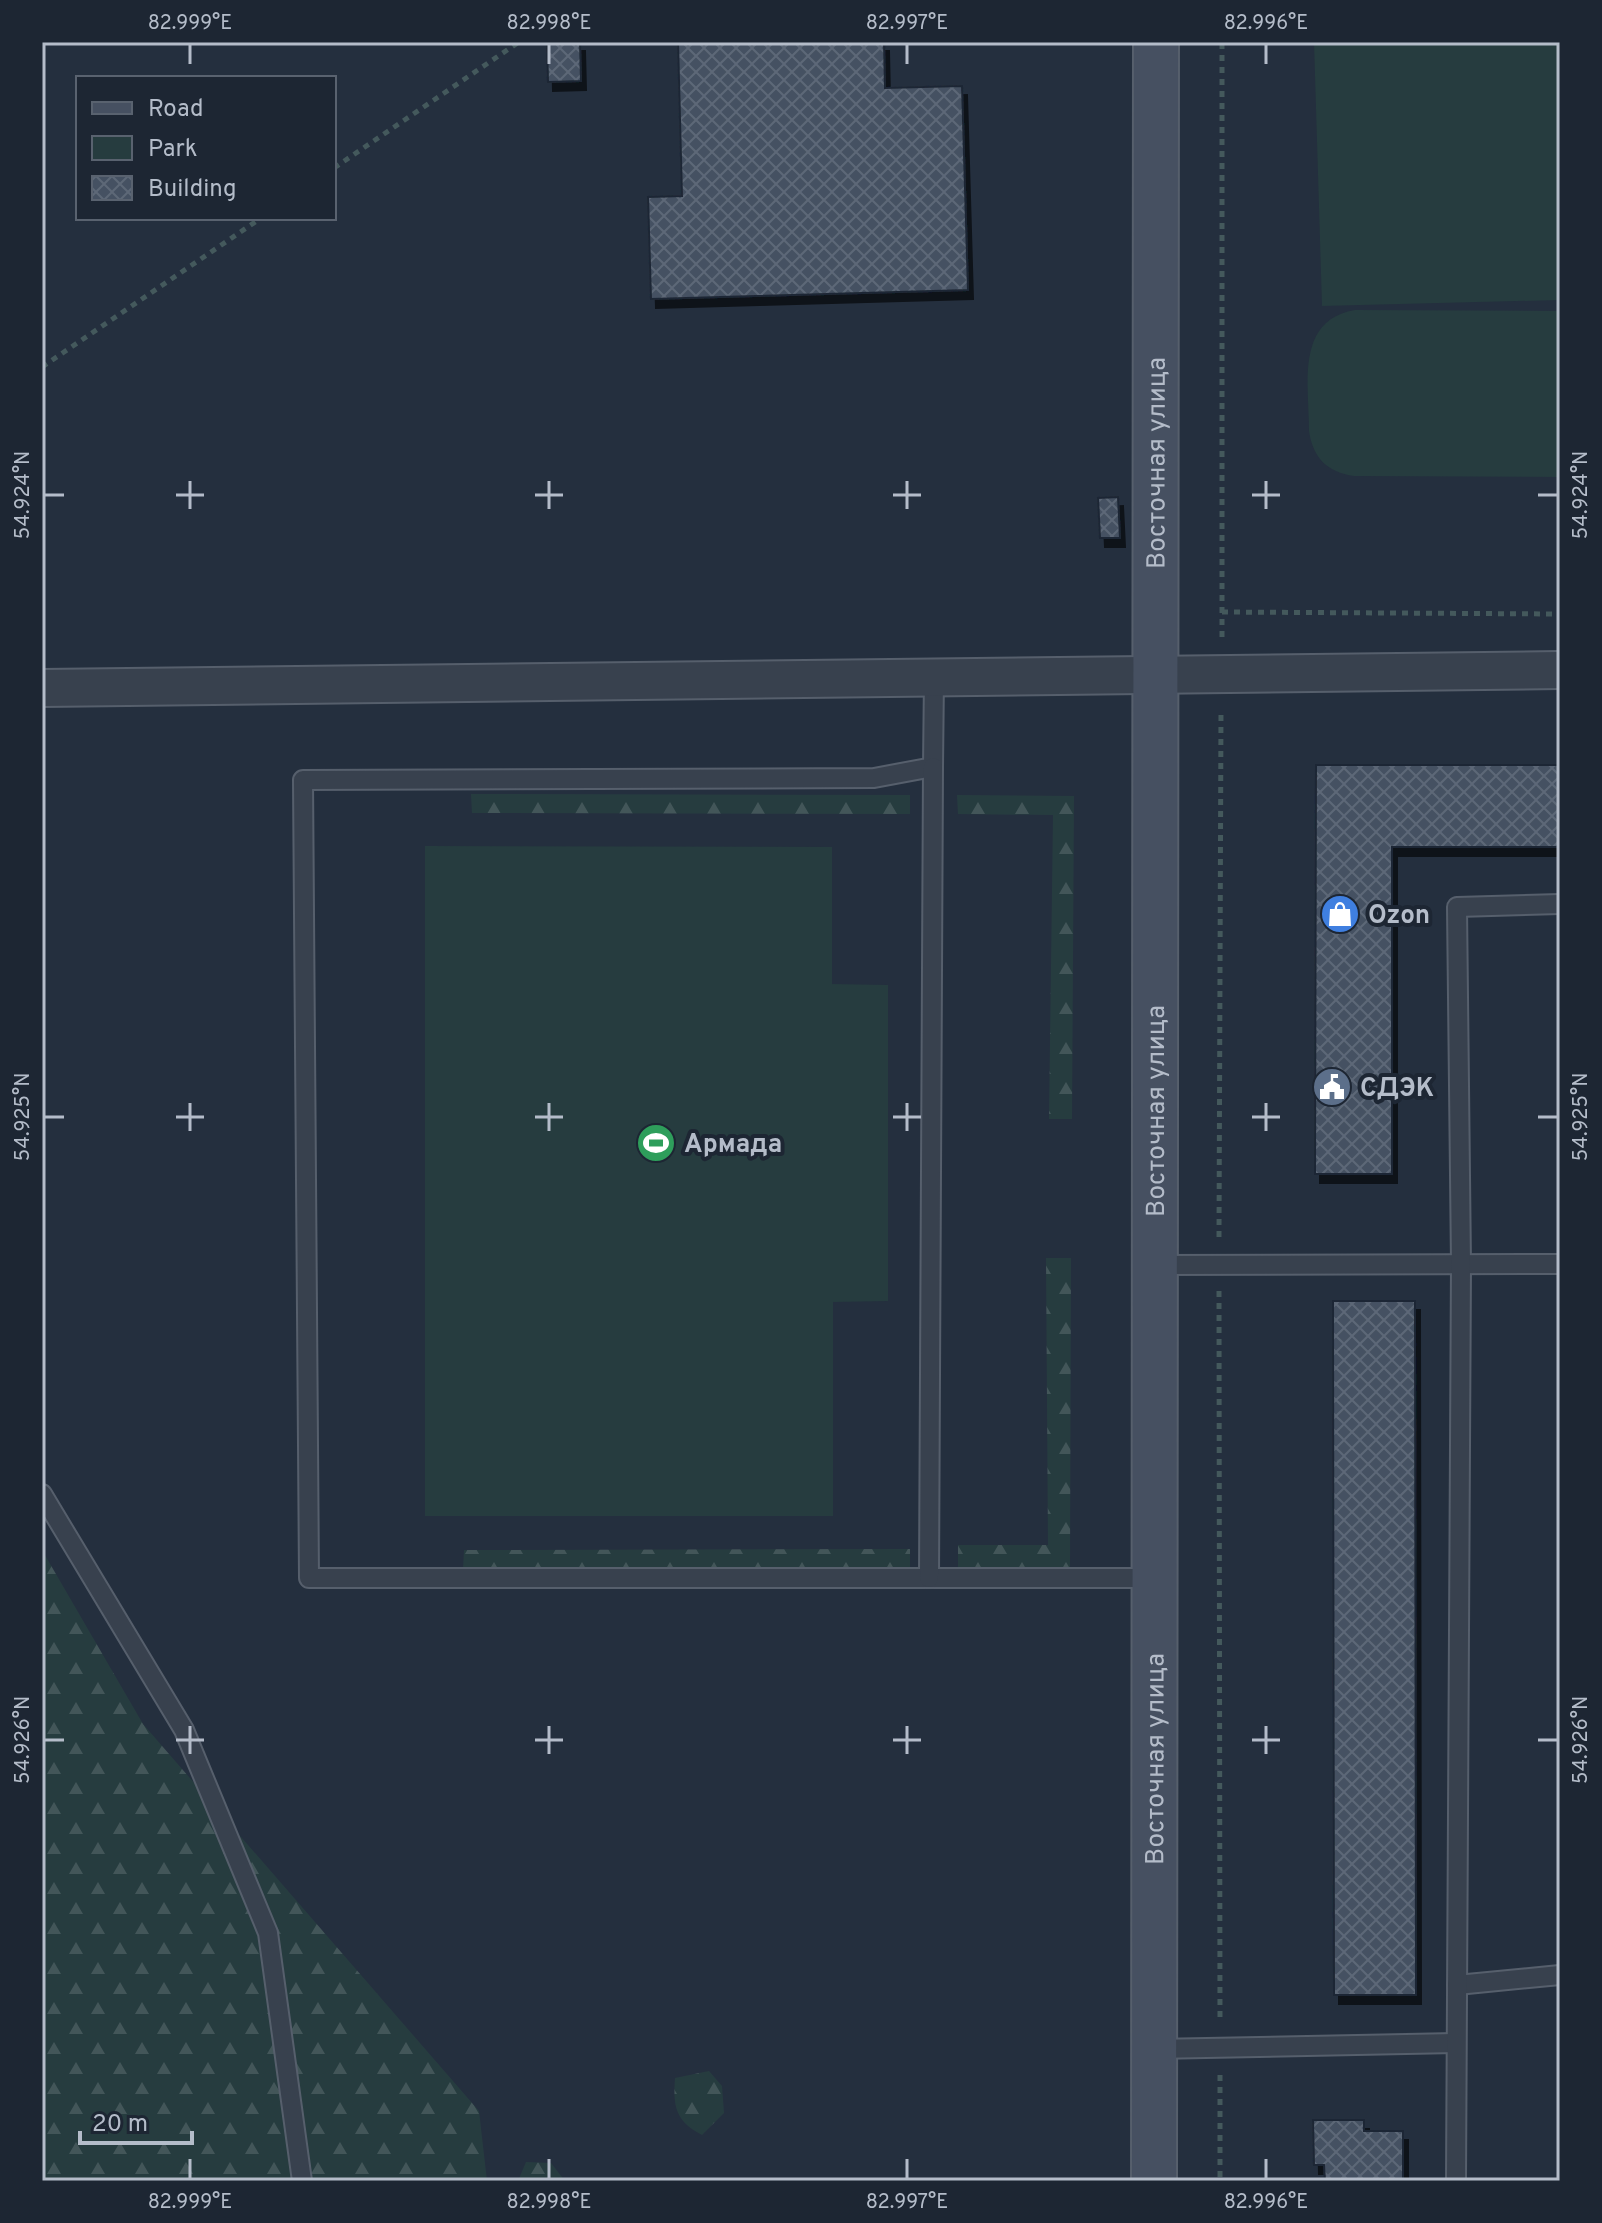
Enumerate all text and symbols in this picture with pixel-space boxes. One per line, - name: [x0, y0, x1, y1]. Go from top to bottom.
- text: 82.999°E: [148, 11, 232, 37]
- text: 82.998°E: [507, 11, 591, 37]
- text: 82.997°E: [866, 11, 948, 37]
- text: 82.996°E: [1224, 11, 1308, 37]
- legend: [76, 76, 336, 220]
- text: Road: [148, 95, 204, 125]
- text: Park: [148, 135, 198, 165]
- text: Building: [148, 175, 237, 205]
- street label: Восточная улица: [1142, 357, 1175, 569]
- text: 54.924°N: [11, 451, 37, 539]
- text: 54.924°N: [1569, 451, 1595, 539]
- shop icon: Ozon: [1319, 893, 1361, 935]
- place label: Ozon: [1368, 900, 1430, 933]
- street label: Восточная улица: [1141, 1005, 1174, 1217]
- public building icon: СДЭК: [1311, 1066, 1353, 1108]
- text: 54.925°N: [11, 1073, 37, 1161]
- place label: СДЭК: [1360, 1073, 1434, 1106]
- text: 54.925°N: [1569, 1073, 1595, 1161]
- sports icon: Армада: [635, 1122, 677, 1164]
- place label: Армада: [684, 1129, 782, 1162]
- street label: Восточная улица: [1140, 1653, 1173, 1865]
- text: 54.926°N: [11, 1696, 37, 1784]
- text: 54.926°N: [1569, 1696, 1595, 1784]
- scale bar: [80, 2095, 192, 2145]
- text: 20 m: [92, 2110, 148, 2140]
- text: 82.999°E: [148, 2190, 232, 2216]
- text: 82.998°E: [507, 2190, 591, 2216]
- text: 82.997°E: [866, 2190, 948, 2216]
- text: 82.996°E: [1224, 2190, 1308, 2216]

